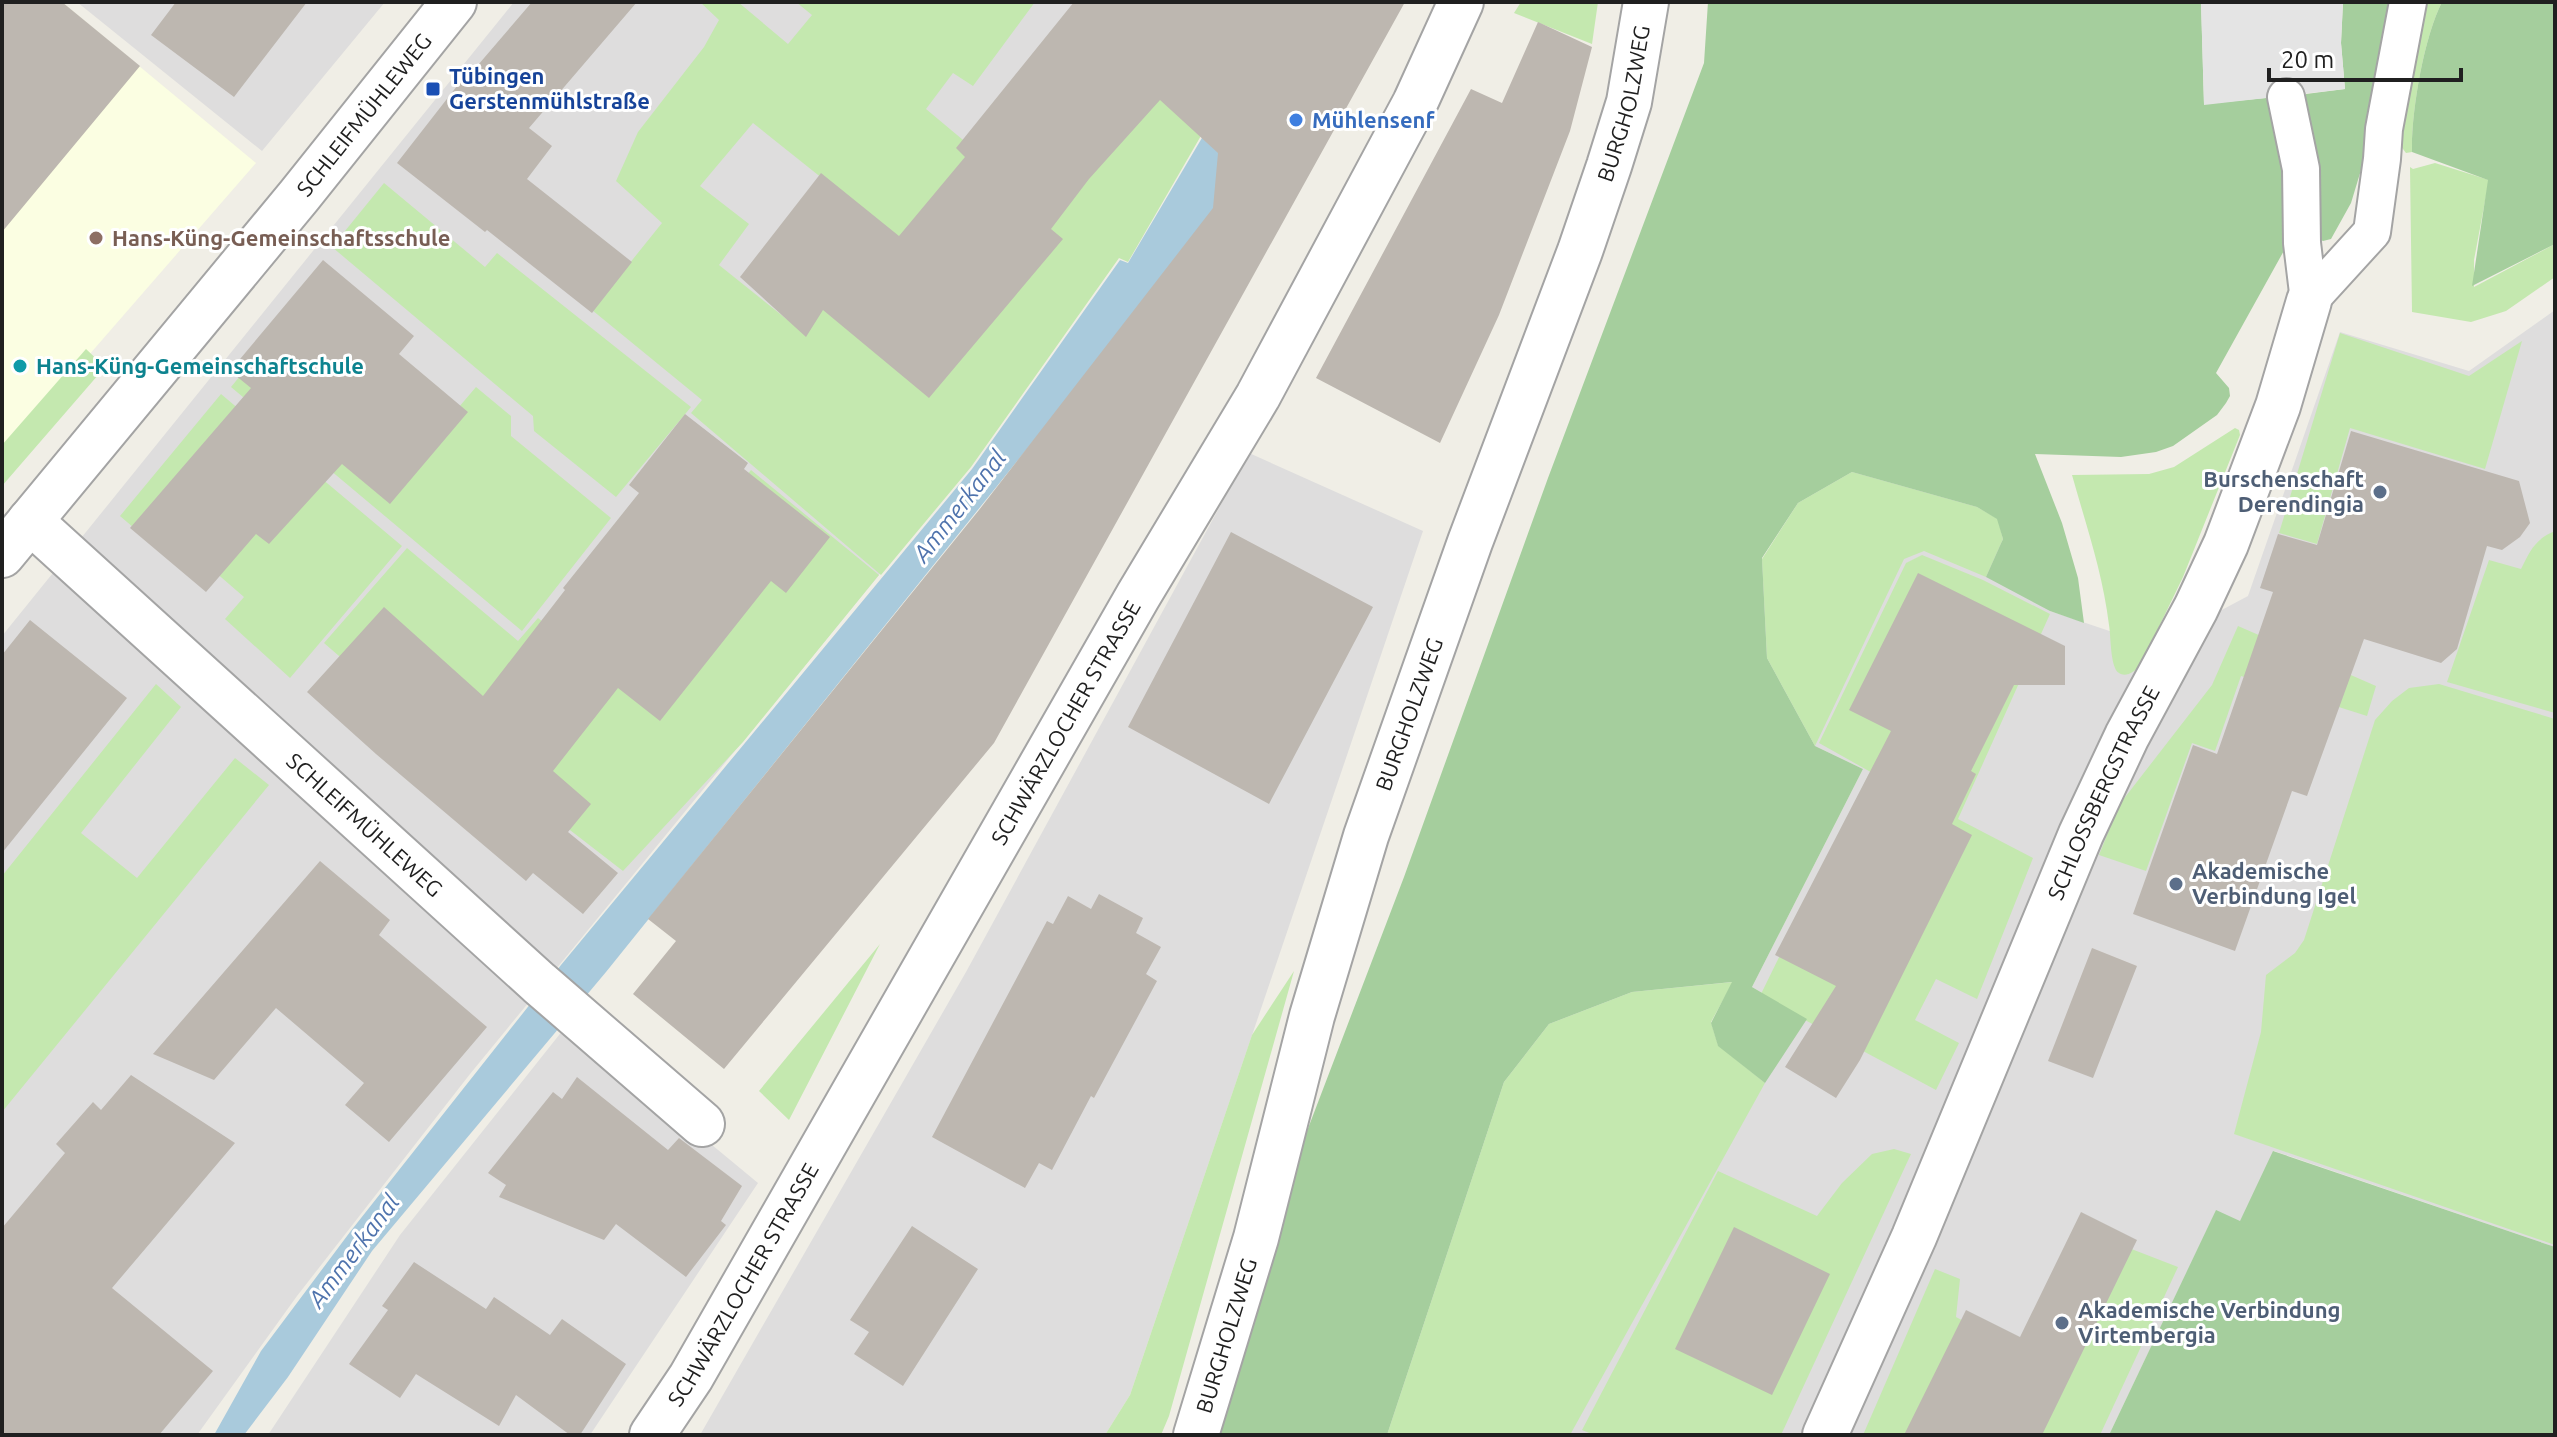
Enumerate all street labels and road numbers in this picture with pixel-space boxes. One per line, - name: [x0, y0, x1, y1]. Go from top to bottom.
- street label: BURGHOLZWEG: [1592, 23, 1654, 185]
- street label: SCHLEIFMÜHLEWEG: [291, 28, 436, 201]
- street label: SCHWÄRZLOCHER STRASSE: [986, 596, 1145, 849]
- street label: BURGHOLZWEG: [1370, 634, 1447, 794]
- street label: SCHLOSSBERGSTRASSE: [2042, 681, 2164, 903]
- street label: SCHLEIFMÜHLEWEG: [282, 748, 448, 901]
- street label: SCHWÄRZLOCHER STRASSE: [662, 1158, 823, 1411]
- street label: BURGHOLZWEG: [1190, 1255, 1261, 1416]

